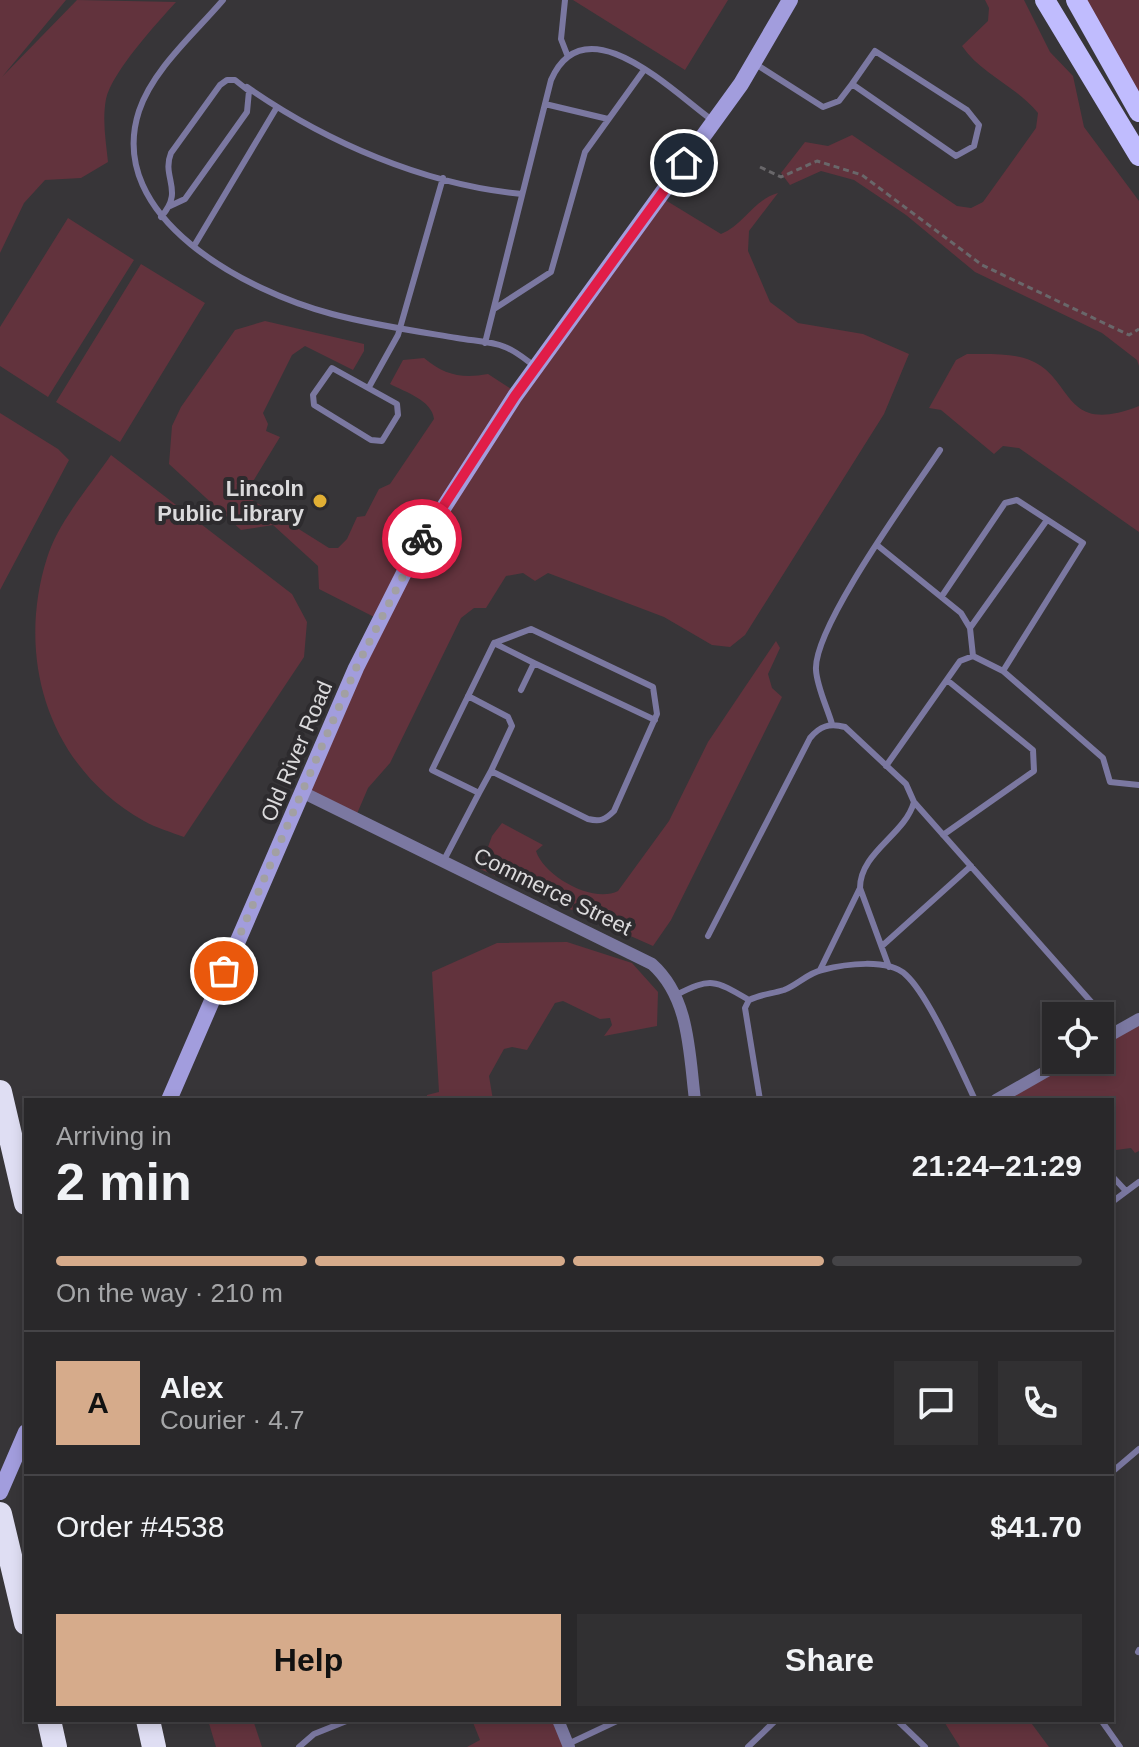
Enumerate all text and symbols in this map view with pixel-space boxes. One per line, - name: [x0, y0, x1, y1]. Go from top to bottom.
- pin: [650, 129, 718, 197]
- icon: home: [662, 141, 706, 185]
- place label: Lincoln Public Library: [157, 476, 305, 526]
- marker: Lincoln Public Library: [311, 492, 329, 510]
- courier: [382, 499, 462, 579]
- icon: bike: [400, 517, 444, 561]
- street label: Old River Road: [256, 677, 337, 825]
- street label: Commerce Street: [470, 842, 636, 940]
- pin: [190, 937, 258, 1005]
- icon: bag: [202, 949, 246, 993]
- map controls: [1042, 1002, 1114, 1074]
- button: locate: [1042, 1002, 1114, 1074]
- text: Arriving in: [56, 1121, 172, 1151]
- text: 21:24–21:29: [912, 1149, 1082, 1182]
- text: 2 min: [56, 1153, 192, 1211]
- text: On the way · 210 m: [56, 1278, 283, 1308]
- button: chat: [894, 1361, 978, 1445]
- button: phone: [998, 1361, 1082, 1445]
- text: Alex: [160, 1371, 223, 1404]
- text: A: [87, 1386, 109, 1419]
- text: Courier · 4.7: [160, 1405, 305, 1435]
- text: Order #4538: [56, 1510, 224, 1543]
- text: $41.70: [990, 1510, 1082, 1543]
- button: Help: [56, 1614, 561, 1706]
- button: Share: [577, 1614, 1082, 1706]

